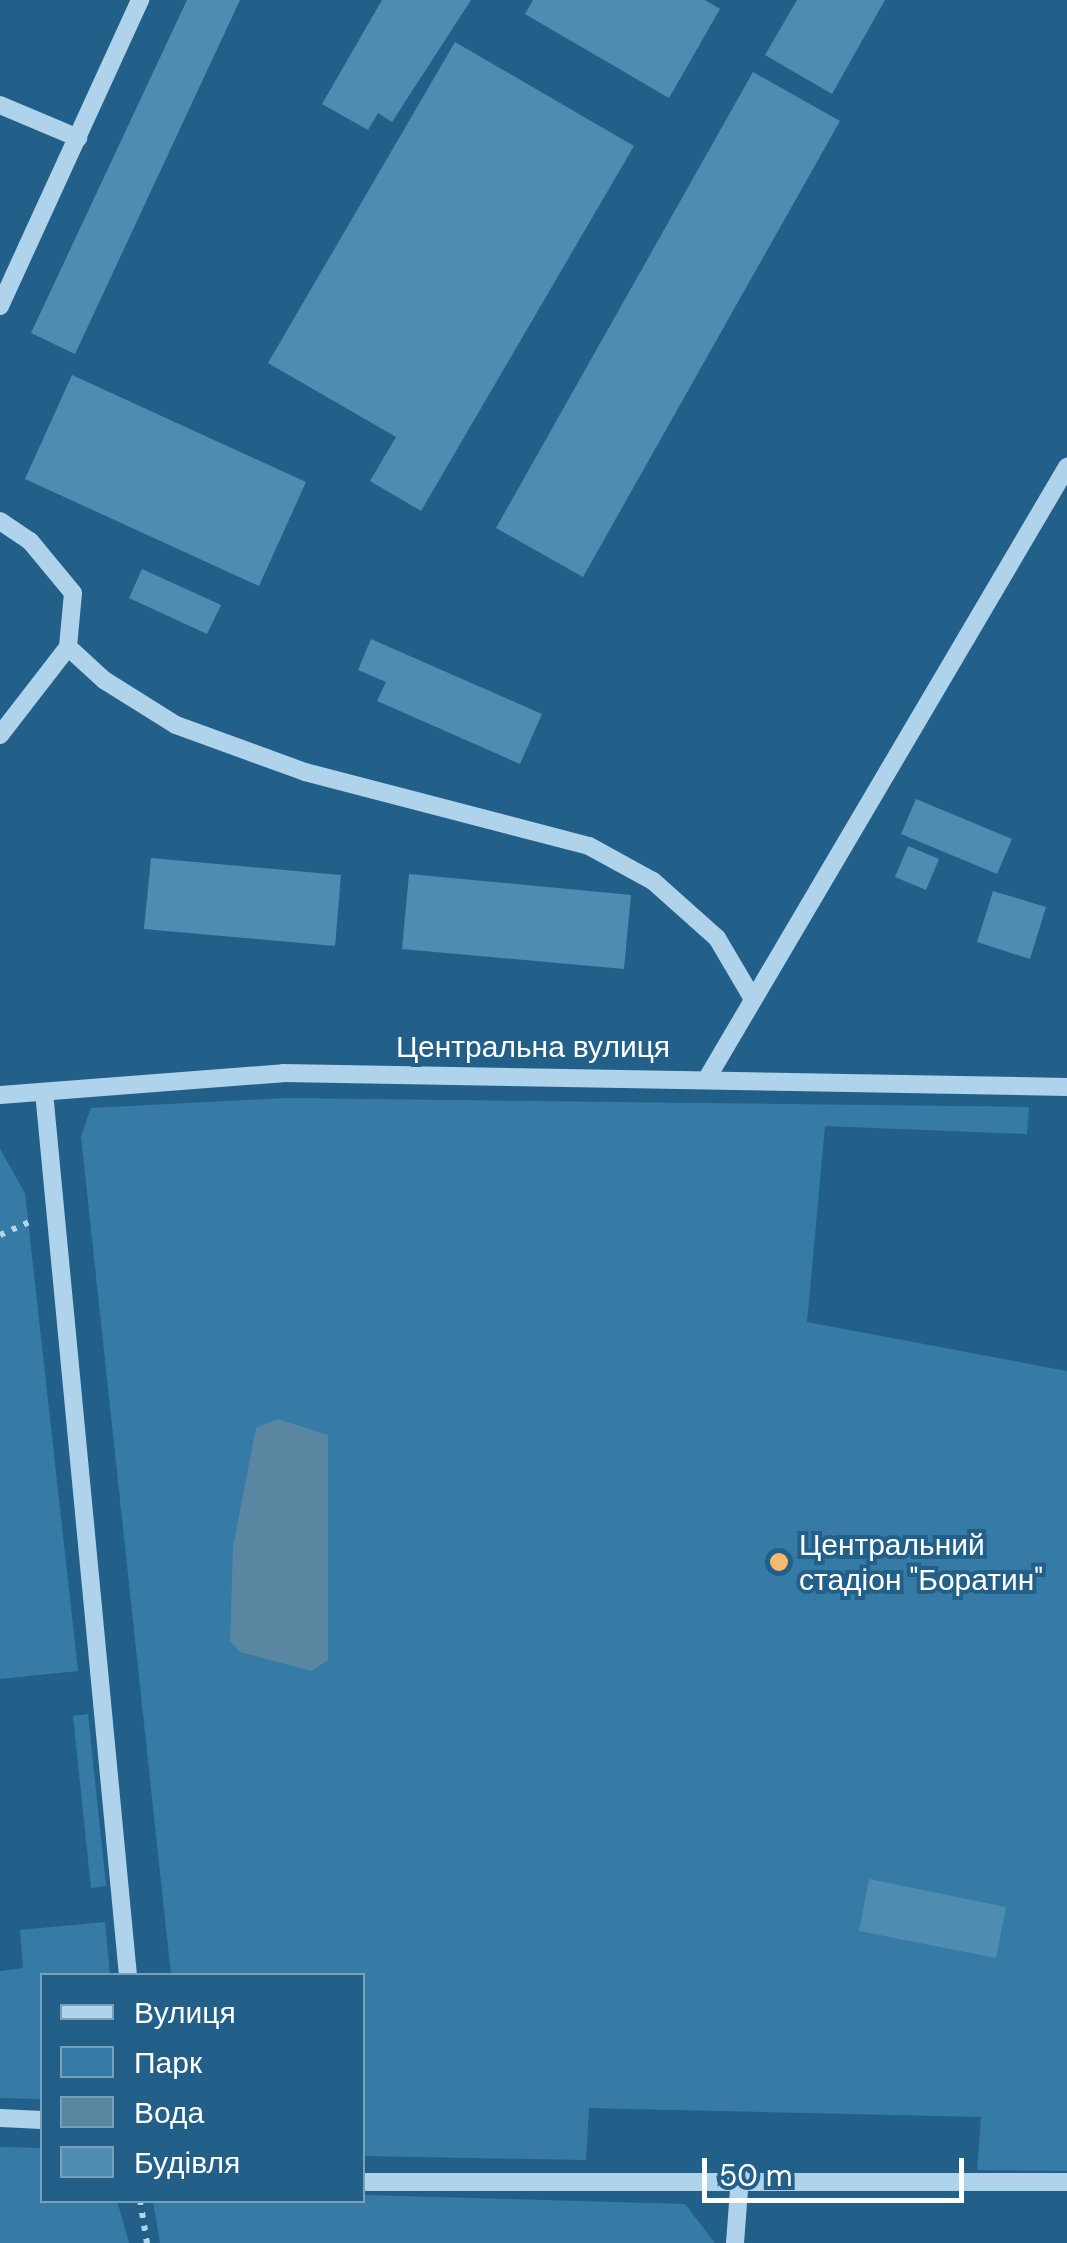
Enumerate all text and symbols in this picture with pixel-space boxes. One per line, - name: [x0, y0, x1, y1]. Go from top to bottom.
- street label: Центральна вулиця: [396, 1029, 670, 1065]
- place label: Центральний стадіон "Боратин": [799, 1527, 1043, 1598]
- marker: Центральний стадіон "Боратин": [768, 1551, 790, 1573]
- legend: [40, 1973, 365, 2203]
- text: Вулиця: [134, 1993, 236, 2032]
- text: Парк: [134, 2043, 202, 2082]
- text: Вода: [134, 2093, 204, 2132]
- scale bar: [707, 2138, 970, 2200]
- text: Будівля: [134, 2143, 240, 2182]
- text: 50 m: [719, 2156, 793, 2195]

